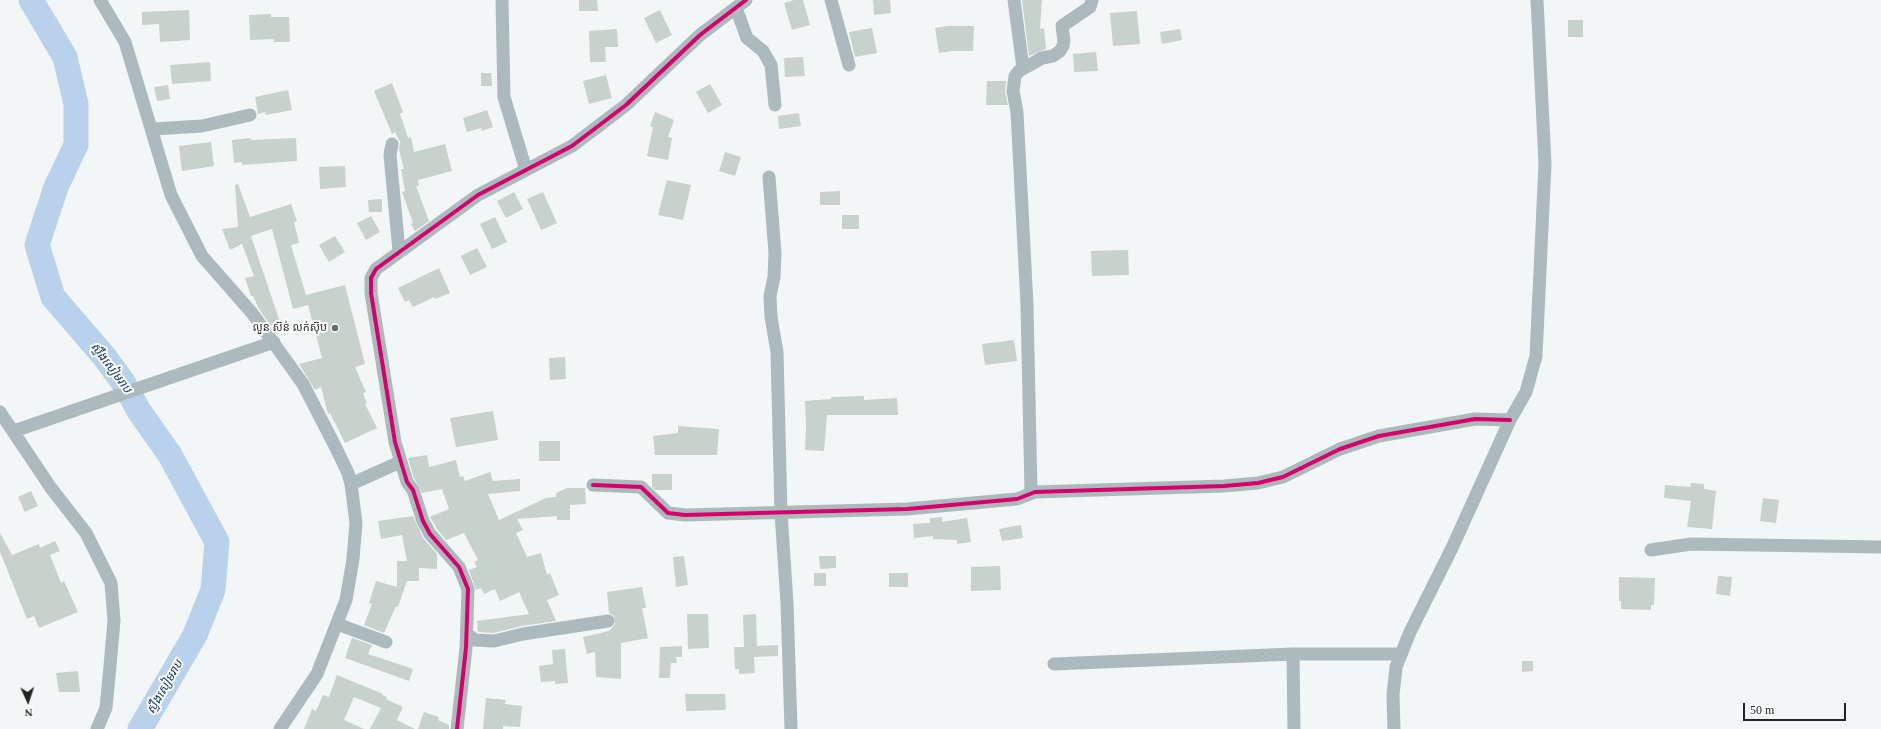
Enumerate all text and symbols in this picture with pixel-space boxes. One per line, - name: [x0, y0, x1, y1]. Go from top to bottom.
- place label: លួន ស៊ន់ លក់ស៊ុប: [252, 321, 327, 335]
- marker: លួន ស៊ន់ លក់ស៊ុប: [330, 323, 340, 333]
- water label: ស្ទឹងសៀមរាប: [87, 340, 135, 396]
- water label: ស្ទឹងសៀមរាប: [144, 658, 186, 716]
- north arrow: [8, 681, 48, 721]
- scale bar: [1745, 695, 1848, 721]
- text: 50 m: [1750, 703, 1774, 717]
- text: N: [24, 707, 33, 719]

